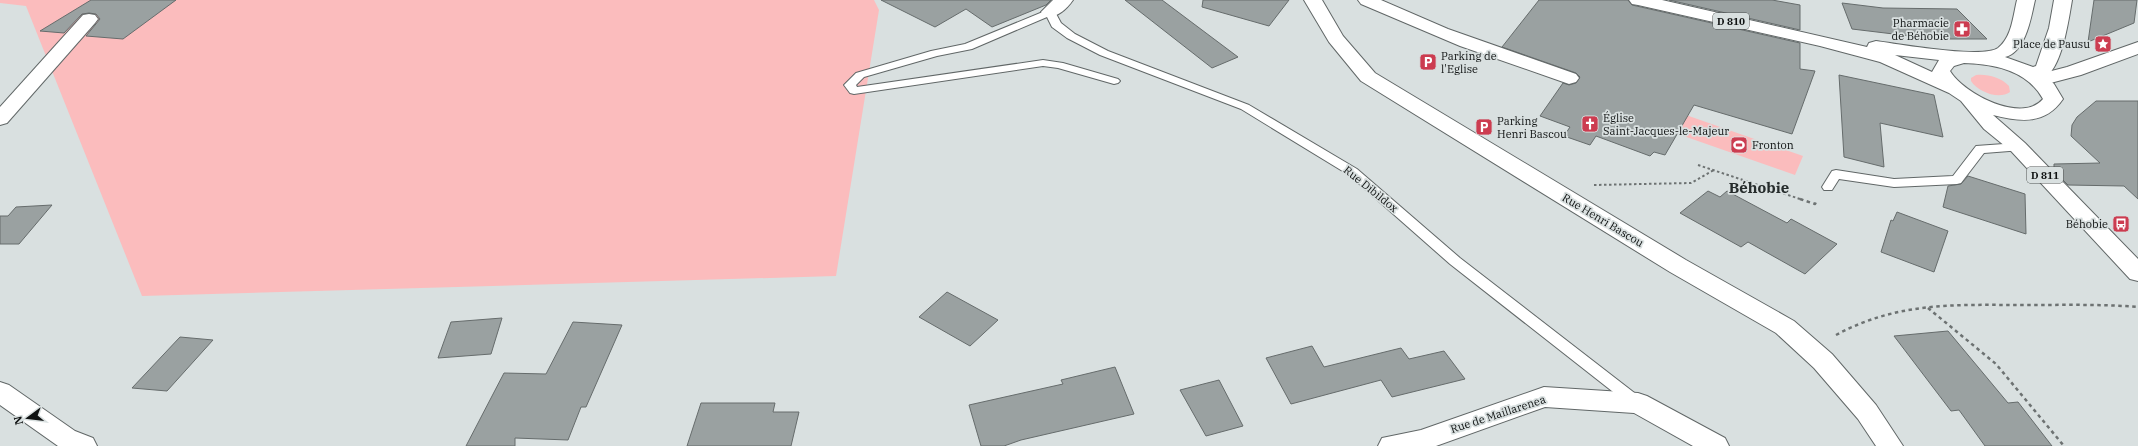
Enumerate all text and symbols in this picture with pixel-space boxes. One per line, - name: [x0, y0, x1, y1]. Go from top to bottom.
- road number: D 810: [1713, 13, 1749, 29]
- place label: Pharmacie de Béhobie: [1892, 16, 1949, 43]
- pharmacy icon: Pharmacie de Béhobie: [1952, 19, 1972, 39]
- place icon: Place de Pausu: [2093, 34, 2113, 54]
- place label: Place de Pausu: [2013, 37, 2090, 51]
- place label: Parking de l'Eglise: [1441, 49, 1497, 76]
- parking icon: Parking de l'Eglise: [1418, 52, 1438, 72]
- place label: Église Saint-Jacques-le-Majeur: [1603, 111, 1729, 138]
- place label: Parking Henri Bascou: [1497, 114, 1567, 141]
- church icon: Église Saint-Jacques-le-Majeur: [1580, 114, 1600, 134]
- parking icon: Parking Henri Bascou: [1474, 117, 1494, 137]
- sports icon: Fronton: [1729, 135, 1749, 155]
- place label: Fronton: [1752, 138, 1794, 152]
- street label: Rue Dibildox: [1341, 163, 1401, 215]
- road number: D 811: [2027, 167, 2063, 183]
- district label: Béhobie: [1729, 178, 1789, 197]
- street label: Rue Henri Bascou: [1560, 190, 1646, 250]
- bus stop icon: Béhobie: [2111, 214, 2131, 234]
- place label: Béhobie: [2066, 217, 2108, 231]
- street label: Rue de Maillarenea: [1449, 392, 1547, 436]
- north arrow: [8, 398, 48, 438]
- text: N: [10, 414, 26, 427]

